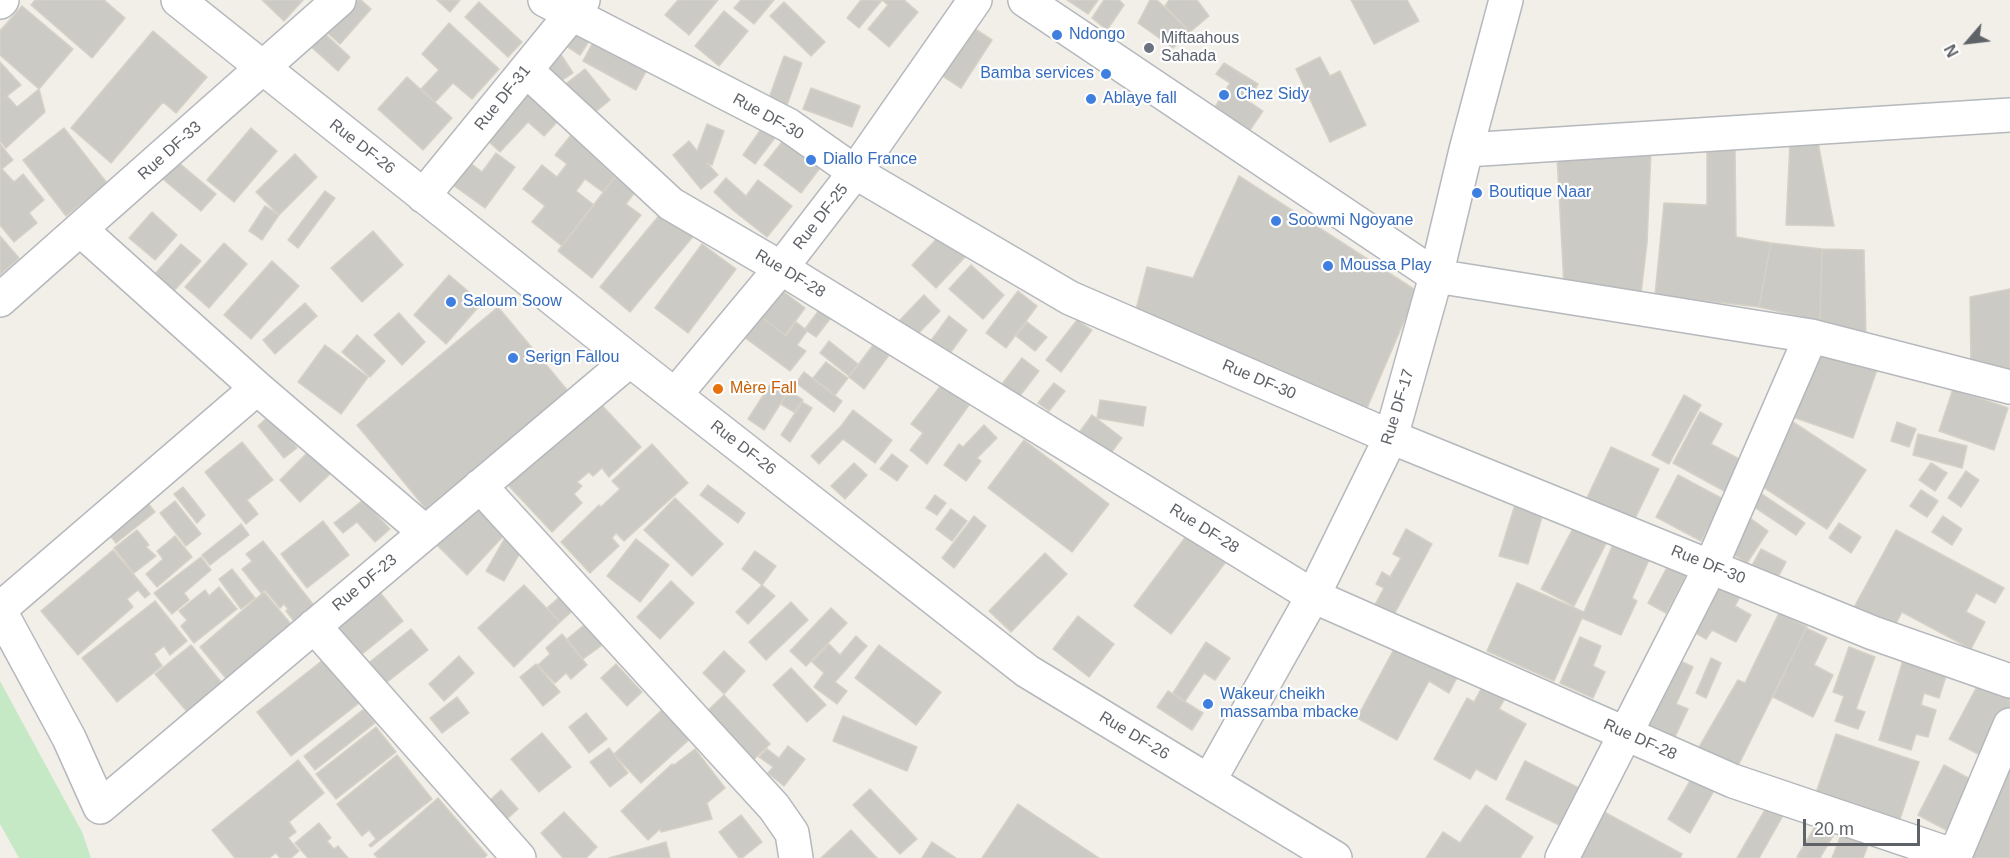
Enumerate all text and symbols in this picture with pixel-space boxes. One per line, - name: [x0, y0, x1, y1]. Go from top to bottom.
- north arrow: [1938, 12, 1998, 72]
- place label: Ndongo: [1069, 25, 1125, 45]
- marker: Ndongo: [1050, 28, 1064, 42]
- place label: Miftaahous Sahada: [1161, 29, 1239, 67]
- marker: Miftaahous Sahada: [1142, 41, 1156, 55]
- text: N: [1941, 42, 1962, 60]
- street label: Rue DF-31: [471, 62, 535, 134]
- place label: Bamba services: [980, 64, 1094, 84]
- marker: Bamba services: [1099, 67, 1113, 81]
- place label: Chez Sidy: [1236, 85, 1309, 105]
- marker: Chez Sidy: [1217, 88, 1231, 102]
- place label: Ablaye fall: [1103, 89, 1177, 109]
- street label: Rue DF-30: [729, 90, 807, 144]
- marker: Ablaye fall: [1084, 92, 1098, 106]
- street label: Rue DF-26: [325, 115, 399, 179]
- street label: Rue DF-33: [135, 118, 205, 184]
- place label: Diallo France: [823, 150, 917, 170]
- marker: Diallo France: [804, 153, 818, 167]
- street label: Rue DF-25: [789, 180, 853, 254]
- place label: Boutique Naar: [1489, 183, 1591, 203]
- marker: Boutique Naar: [1470, 186, 1484, 200]
- place label: Soowmi Ngoyane: [1288, 211, 1413, 231]
- marker: Soowmi Ngoyane: [1269, 214, 1283, 228]
- street label: Rue DF-28: [752, 246, 828, 302]
- place label: Moussa Play: [1340, 256, 1432, 276]
- marker: Moussa Play: [1321, 259, 1335, 273]
- place label: Saloum Soow: [463, 292, 562, 312]
- marker: Saloum Soow: [444, 295, 458, 309]
- place label: Serign Fallou: [525, 348, 619, 368]
- marker: Serign Fallou: [506, 351, 520, 365]
- street label: Rue DF-30: [1219, 356, 1299, 404]
- street label: Rue DF-17: [1377, 367, 1419, 447]
- place label: Mère Fall: [730, 379, 797, 399]
- marker: Mère Fall: [711, 382, 725, 396]
- street label: Rue DF-26: [706, 416, 780, 480]
- street label: Rue DF-28: [1166, 500, 1242, 558]
- street label: Rue DF-30: [1668, 541, 1748, 589]
- street label: Rue DF-23: [329, 550, 401, 616]
- place label: Wakeur cheikh massamba mbacke: [1220, 685, 1359, 723]
- marker: Wakeur cheikh massamba mbacke: [1201, 697, 1215, 711]
- street label: Rue DF-26: [1096, 708, 1172, 764]
- street label: Rue DF-28: [1600, 715, 1680, 765]
- scale bar: [1806, 807, 1923, 845]
- text: 20 m: [1814, 819, 1854, 839]

